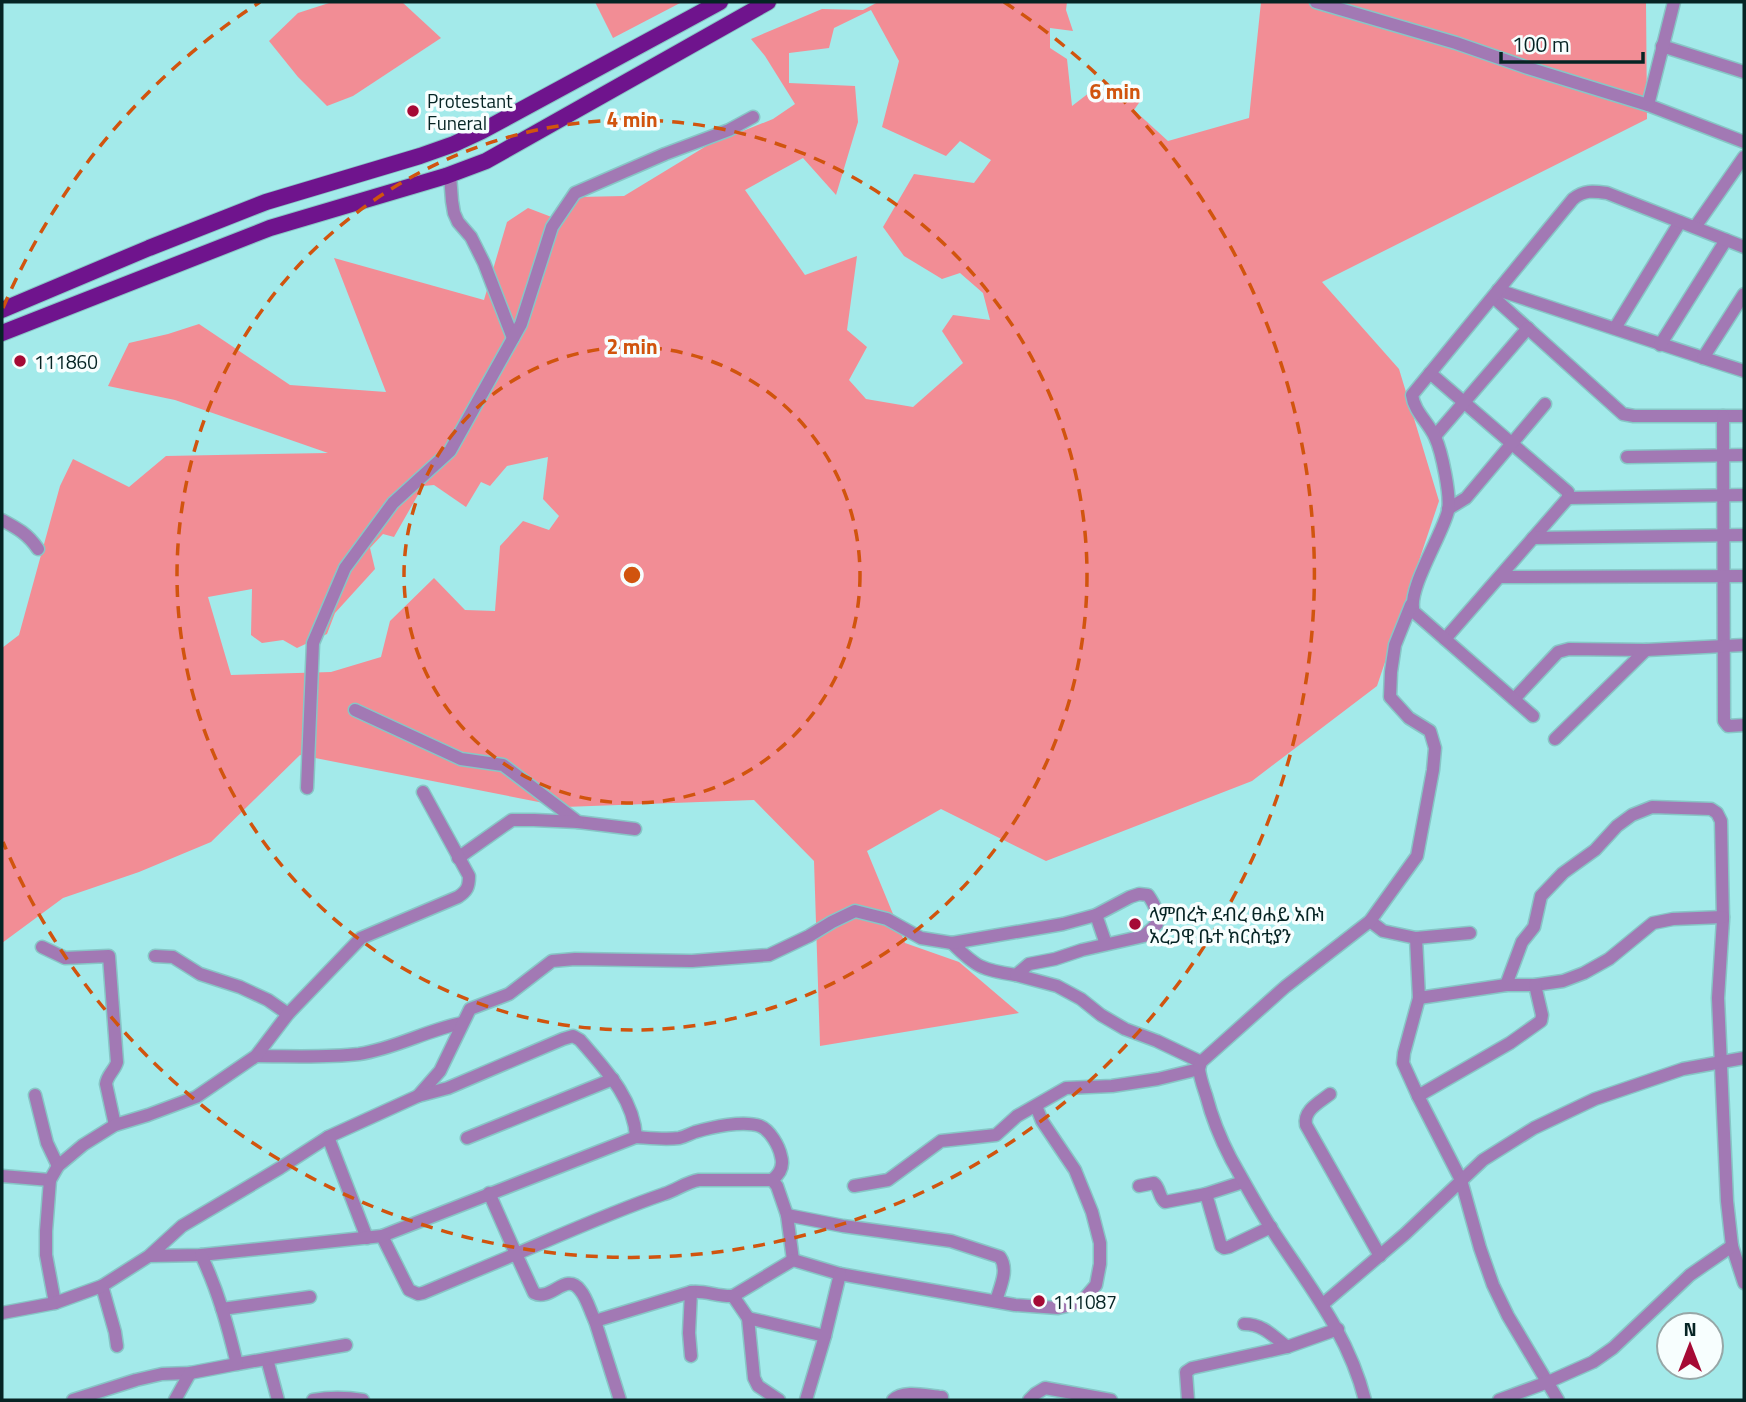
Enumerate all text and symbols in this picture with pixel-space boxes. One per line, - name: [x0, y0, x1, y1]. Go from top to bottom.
- scale bar: [1501, 21, 1643, 65]
- text: 100 m: [1512, 28, 1569, 60]
- text: 6 min: [1089, 75, 1141, 107]
- place label: Protestant Funeral: [427, 86, 513, 137]
- marker: Protestant Funeral: [405, 103, 421, 119]
- text: 4 min: [606, 103, 658, 135]
- text: 2 min: [606, 330, 658, 362]
- place label: 111860: [34, 347, 98, 376]
- marker: 111860: [12, 353, 28, 369]
- centre of rings: [620, 563, 644, 587]
- place label: ላምበረት ደብረ ፀሐይ አቡነ አረጋዊ ቤተ ክርስቲያን: [1149, 899, 1325, 950]
- marker: ላምበረት ደብረ ፀሐይ አቡነ አረጋዊ ቤተ ክርስቲያን: [1127, 916, 1143, 932]
- place label: 111087: [1053, 1287, 1117, 1316]
- marker: 111087: [1031, 1293, 1047, 1309]
- north arrow: [1655, 1311, 1725, 1381]
- text: N: [1683, 1314, 1697, 1343]

